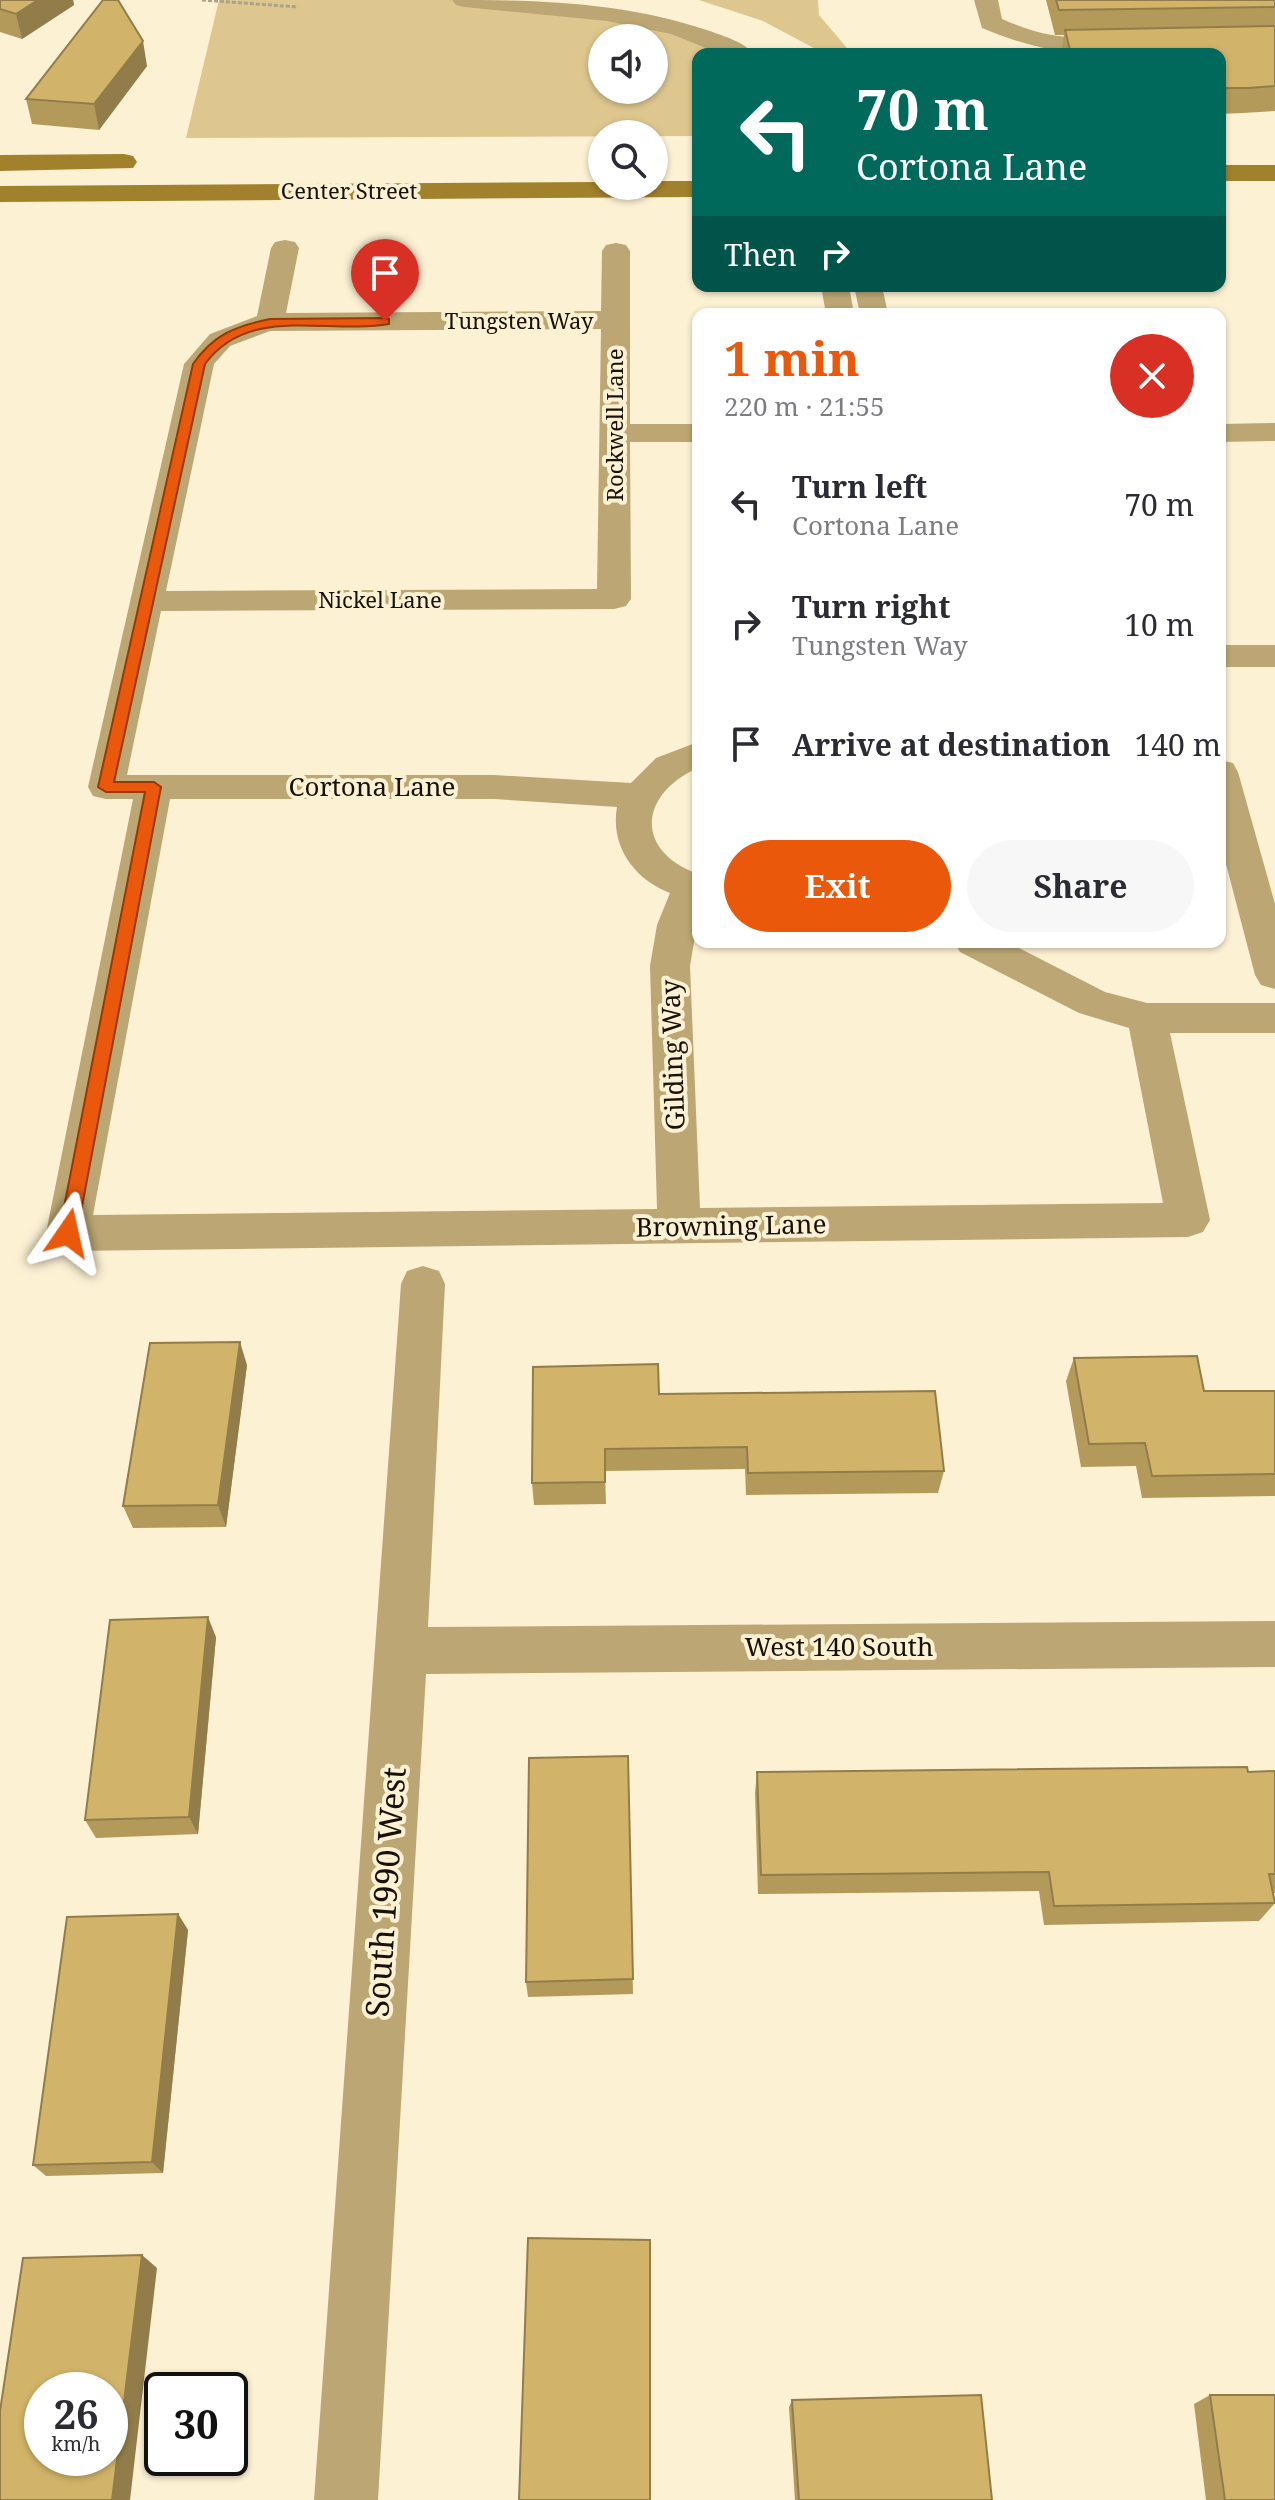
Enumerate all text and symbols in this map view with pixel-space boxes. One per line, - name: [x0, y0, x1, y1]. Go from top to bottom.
- map controls: [588, 24, 668, 200]
- button: sound: [588, 24, 668, 104]
- text: 70 m: [856, 70, 989, 146]
- icon: left: [724, 80, 828, 184]
- button: search: [588, 120, 668, 200]
- text: Cortona Lane: [856, 142, 1087, 191]
- street label: Center Street: [281, 175, 417, 205]
- icon: right: [813, 232, 857, 276]
- text: Then: [724, 234, 797, 275]
- pin: [351, 239, 419, 321]
- icon: arrive: [363, 251, 407, 295]
- street label: Tungsten Way: [445, 305, 594, 335]
- text: 1 min: [724, 325, 860, 390]
- button: close: [1110, 334, 1194, 418]
- street label: Rockwell Lane: [599, 349, 629, 501]
- text: 220 m · 21:55: [724, 388, 885, 424]
- text: Turn left: [792, 466, 927, 507]
- icon: left: [724, 482, 768, 526]
- text: 70 m: [1124, 484, 1194, 525]
- text: Cortona Lane: [792, 507, 959, 543]
- street label: Nickel Lane: [318, 584, 442, 614]
- text: Turn right: [792, 586, 950, 627]
- icon: right: [724, 602, 768, 646]
- text: 10 m: [1124, 604, 1194, 645]
- text: Tungsten Way: [792, 627, 968, 663]
- icon: arrive: [724, 722, 768, 766]
- text: Arrive at destination: [792, 724, 1111, 765]
- text: 140 m: [1135, 724, 1221, 765]
- street label: Cortona Lane: [288, 768, 456, 804]
- button: Exit: [724, 840, 951, 932]
- button: Share: [967, 840, 1194, 932]
- street label: Gilding Way: [651, 979, 693, 1131]
- position arrow: [26, 1191, 110, 1275]
- street label: Browning Lane: [635, 1205, 827, 1245]
- street label: West 140 South: [745, 1628, 933, 1664]
- street label: South 1990 West: [354, 1766, 415, 2018]
- speed limit sign: 30: [144, 2372, 248, 2476]
- text: 26: [53, 2386, 99, 2441]
- text: km/h: [51, 2430, 101, 2457]

